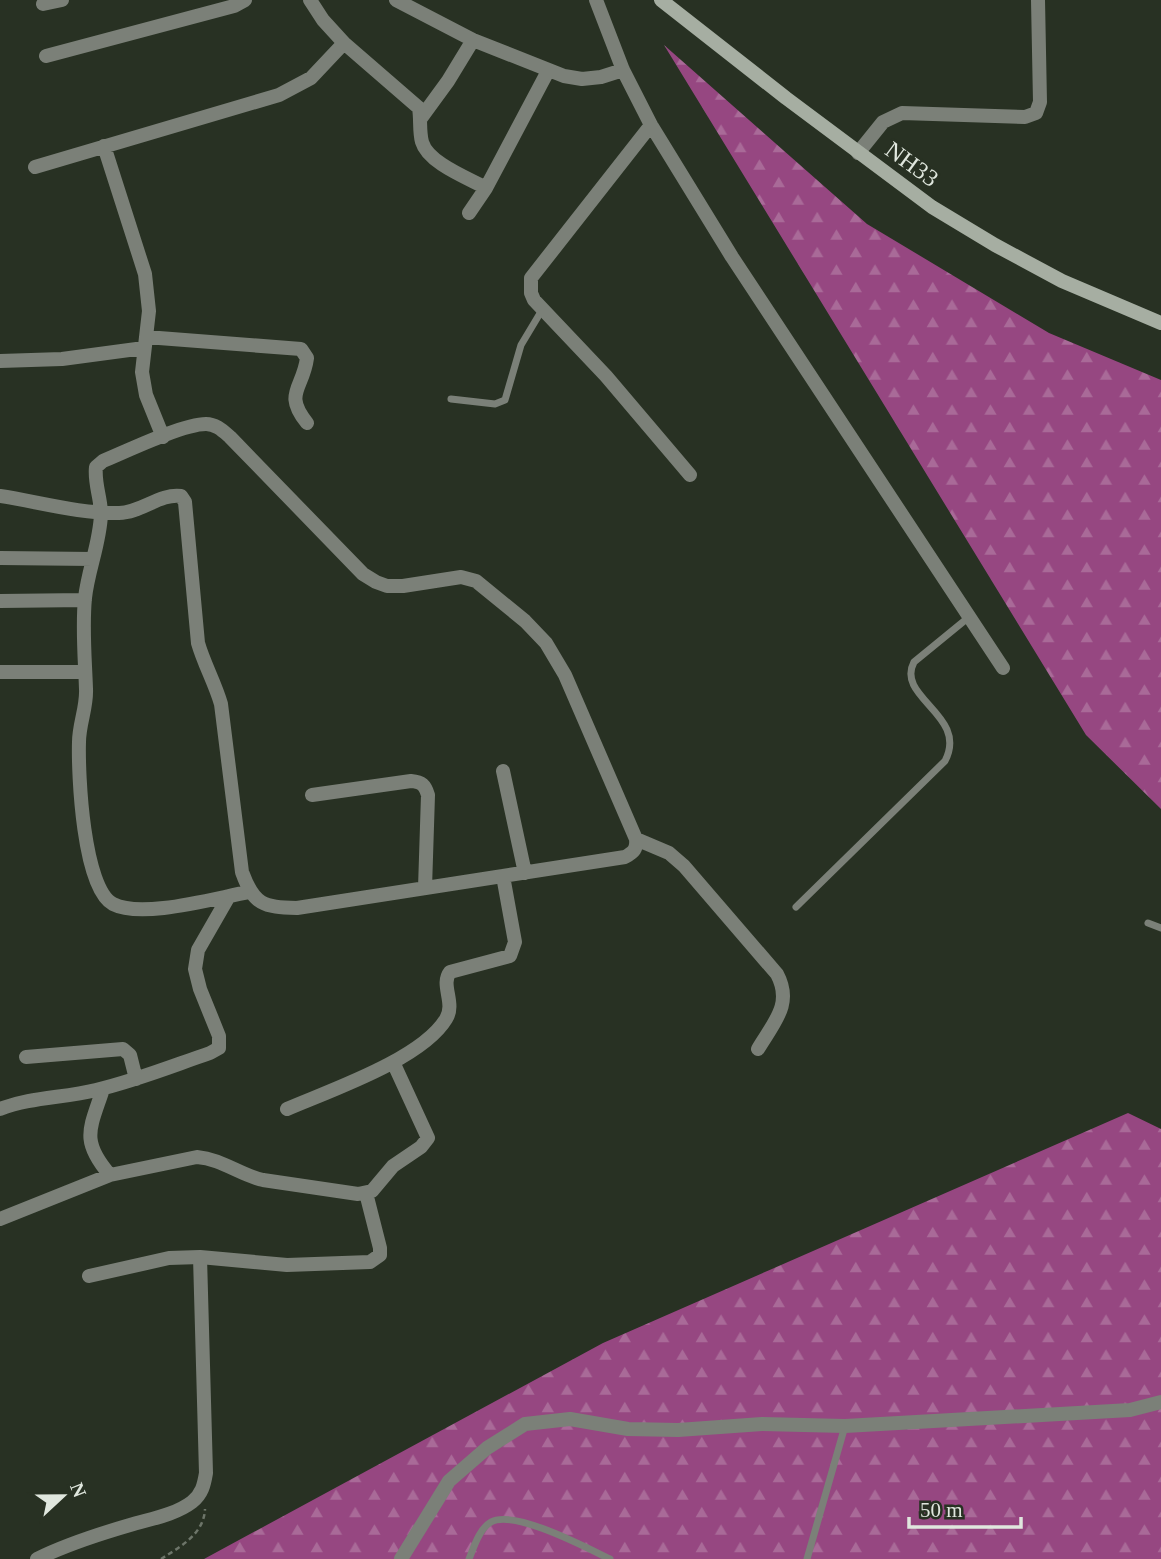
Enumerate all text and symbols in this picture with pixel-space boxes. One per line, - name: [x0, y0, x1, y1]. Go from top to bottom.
- street label: NH33: [881, 136, 943, 192]
- north arrow: [28, 1461, 98, 1531]
- text: N: [66, 1480, 91, 1500]
- scale bar: [909, 1486, 1021, 1530]
- text: 50 m: [920, 1498, 963, 1522]

